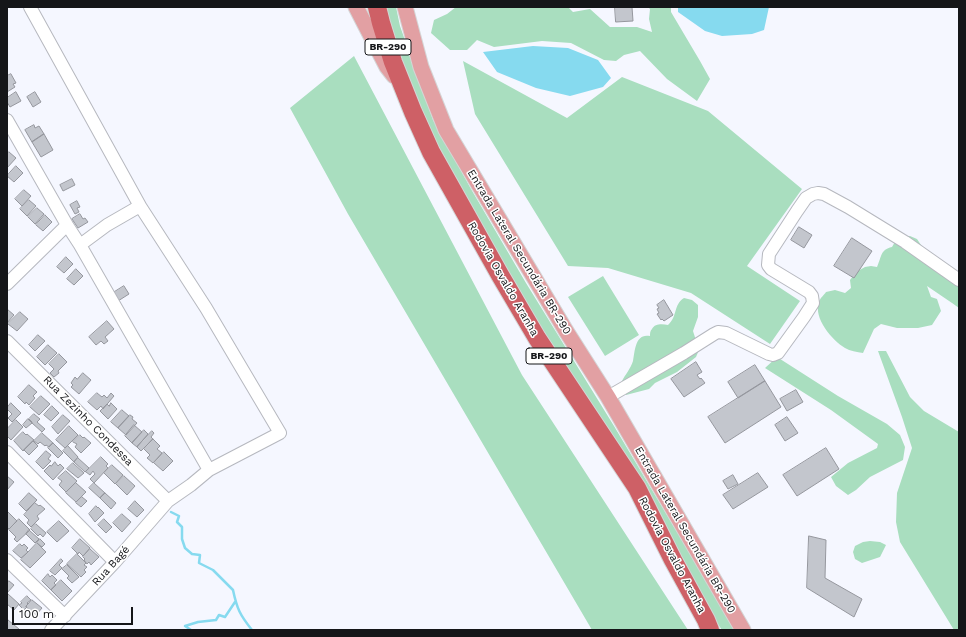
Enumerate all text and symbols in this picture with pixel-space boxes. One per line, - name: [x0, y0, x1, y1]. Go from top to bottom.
- road number: BR-290: [365, 39, 411, 55]
- street label: Entrada Lateral Secundária BR-290: [464, 167, 574, 337]
- street label: Rodovia Osvaldo Aranha: [465, 219, 541, 339]
- road number: BR-290: [526, 348, 572, 364]
- street label: Rua Zezinho Condessa: [40, 373, 136, 469]
- street label: Entrada Lateral Secundária BR-290: [632, 444, 738, 616]
- street label: Rodovia Osvaldo Aranha: [636, 495, 708, 615]
- street label: Rua Bagé: [90, 543, 132, 589]
- scale bar: [14, 599, 135, 625]
- text: 100 m: [19, 607, 54, 621]

